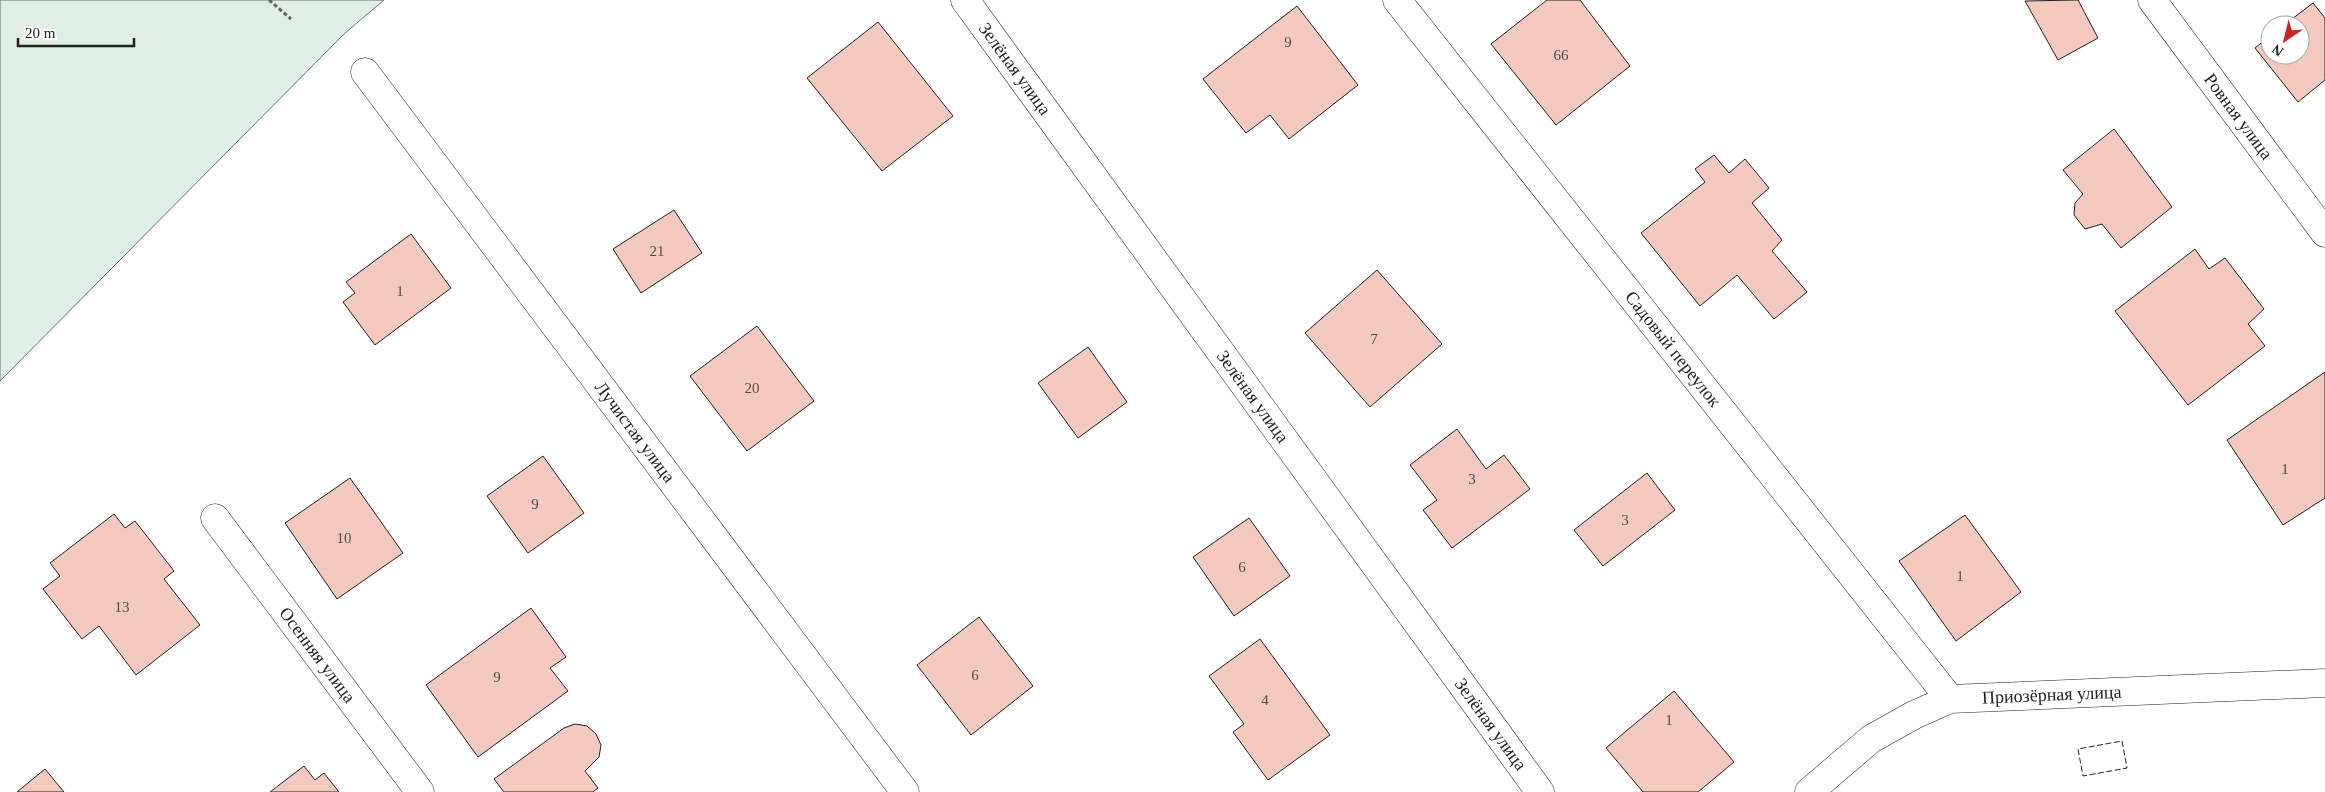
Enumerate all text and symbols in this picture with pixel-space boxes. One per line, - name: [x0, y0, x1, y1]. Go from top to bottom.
- scale bar: [18, 15, 134, 47]
- north arrow: [2260, 15, 2310, 65]
- street label: Зелёная улица: [975, 19, 1055, 119]
- text: 20 m: [25, 25, 56, 41]
- house number: 9: [1284, 34, 1292, 50]
- text: N: [2269, 41, 2286, 59]
- house number: 66: [1554, 47, 1569, 63]
- street label: Ровная улица: [2200, 70, 2277, 163]
- house number: 21: [650, 243, 665, 259]
- house number: 1: [396, 283, 404, 299]
- street label: Садовый переулок: [1621, 287, 1725, 411]
- house number: 7: [1370, 331, 1378, 347]
- street label: Зелёная улица: [1213, 347, 1293, 446]
- street label: Лучистая улица: [591, 378, 679, 486]
- house number: 20: [745, 380, 760, 396]
- house number: 1: [2281, 461, 2289, 477]
- house number: 3: [1468, 471, 1476, 487]
- house number: 9: [531, 496, 539, 512]
- house number: 3: [1621, 512, 1629, 528]
- house number: 10: [337, 530, 352, 546]
- house number: 6: [1238, 559, 1246, 575]
- house number: 1: [1956, 568, 1964, 584]
- house number: 13: [115, 599, 130, 615]
- street label: Осенняя улица: [275, 603, 360, 707]
- house number: 6: [971, 667, 979, 683]
- house number: 9: [493, 669, 501, 685]
- street label: Зелёная улица: [1451, 674, 1531, 774]
- street label: Приозёрная улица: [1982, 682, 2122, 708]
- house number: 4: [1261, 692, 1269, 708]
- house number: 1: [1665, 712, 1673, 728]

